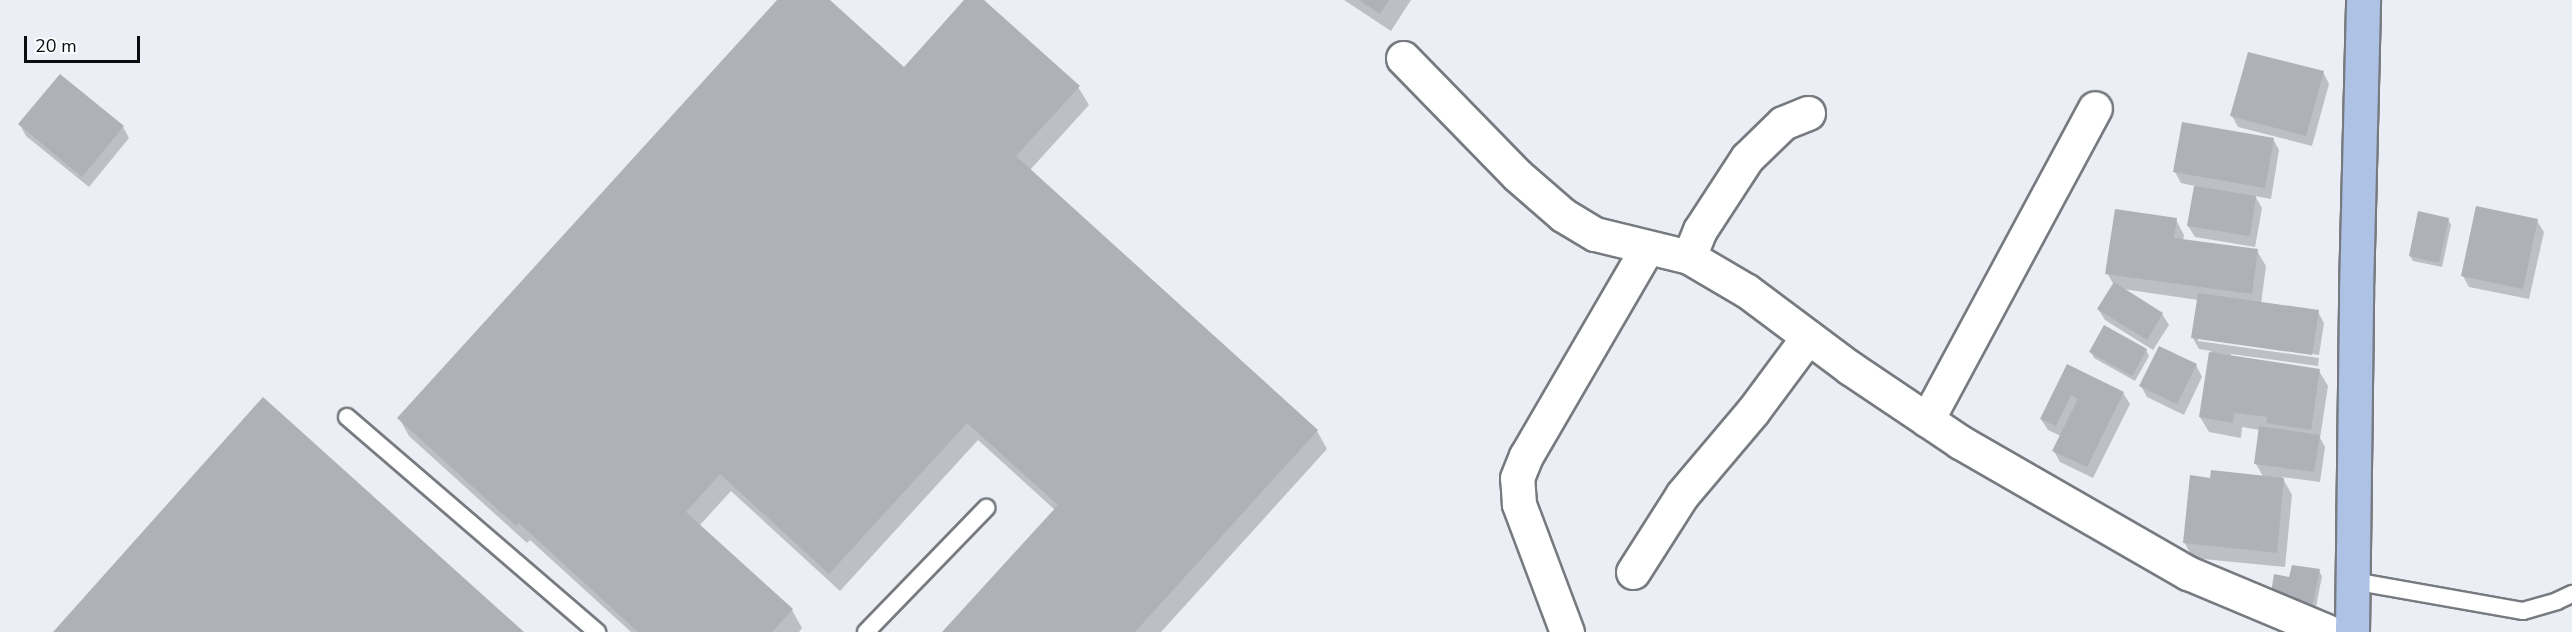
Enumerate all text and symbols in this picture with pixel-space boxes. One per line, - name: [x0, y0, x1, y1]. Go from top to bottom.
- scale bar: [27, 24, 142, 62]
- text: 20 m: [35, 34, 77, 58]

